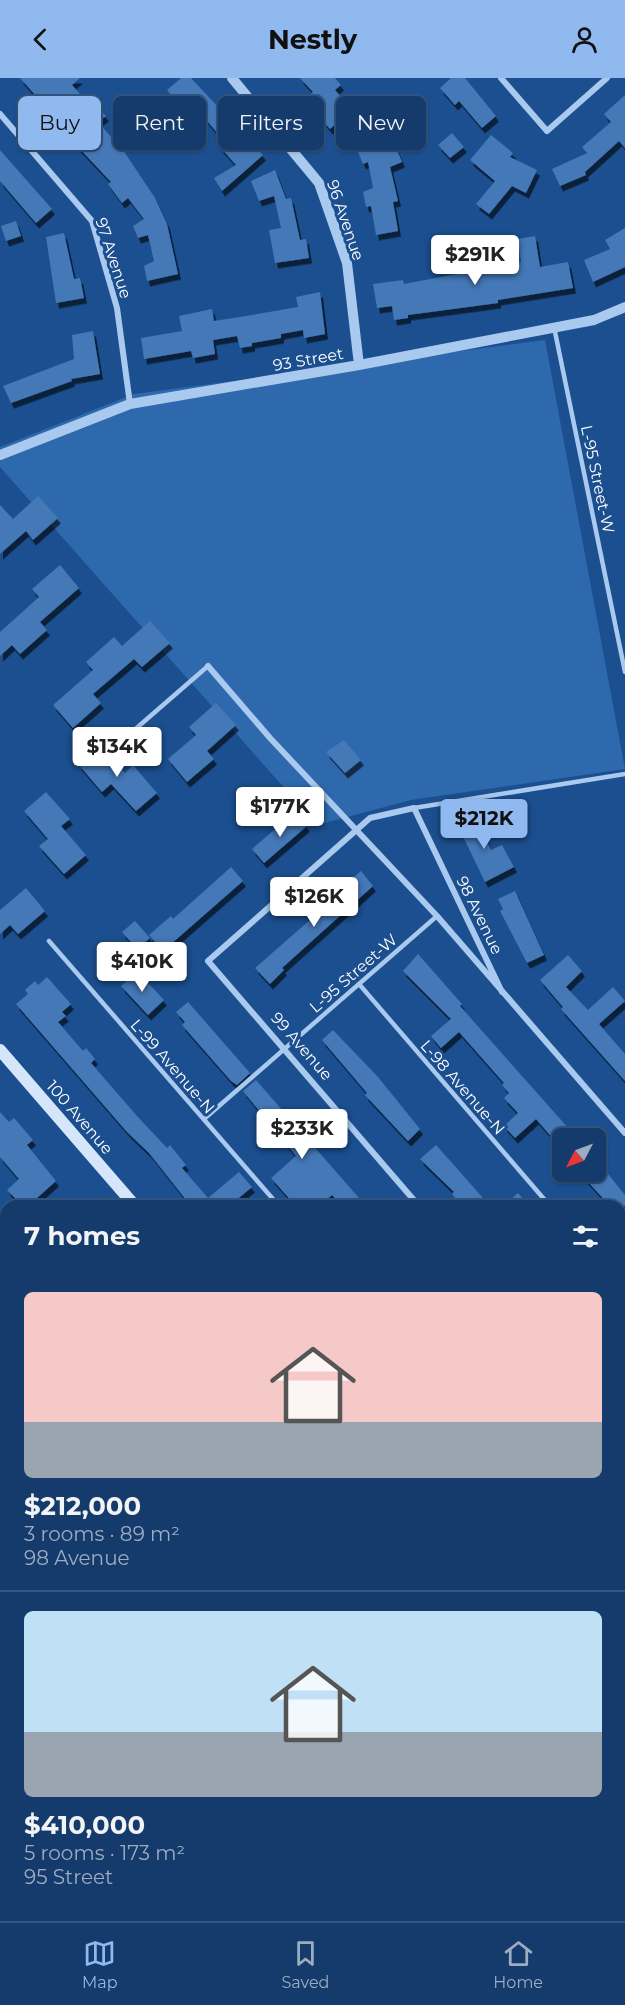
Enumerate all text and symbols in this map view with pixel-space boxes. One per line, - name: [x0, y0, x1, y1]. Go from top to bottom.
- icon: back: [24, 23, 57, 56]
- text: Nestly: [268, 23, 357, 56]
- icon: person: [568, 23, 601, 56]
- chip: Buy: [18, 96, 101, 150]
- chip: Rent: [113, 96, 206, 150]
- chip: Filters: [218, 96, 324, 150]
- chip: New: [336, 96, 426, 150]
- street label: 96 Avenue: [323, 177, 368, 263]
- street label: 97 Avenue: [92, 215, 135, 301]
- pin: $291K: [433, 235, 517, 286]
- text: $291K: [445, 242, 505, 266]
- street label: 93 Street: [271, 344, 345, 375]
- street label: L-95 Street-W: [577, 423, 618, 535]
- pin: $134K: [75, 727, 159, 778]
- text: $134K: [87, 734, 147, 758]
- pin: $177K: [238, 787, 322, 838]
- text: $177K: [250, 794, 310, 818]
- pin: $212K: [442, 799, 526, 850]
- text: $212K: [455, 806, 514, 830]
- street label: 98 Avenue: [452, 873, 507, 957]
- pin: $126K: [272, 877, 356, 928]
- text: $126K: [284, 884, 344, 908]
- street label: L-95 Street-W: [306, 930, 401, 1017]
- pin: $410K: [100, 942, 184, 993]
- text: $410K: [111, 949, 173, 973]
- street label: 99 Avenue: [267, 1008, 336, 1084]
- street label: L-99 Avenue-N: [127, 1015, 219, 1117]
- street label: L-98 Avenue-N: [416, 1036, 509, 1139]
- street label: 100 Avenue: [42, 1077, 117, 1158]
- pin: $233K: [260, 1109, 344, 1160]
- text: $233K: [271, 1116, 333, 1140]
- north arrow: [552, 1128, 606, 1182]
- map controls: [552, 1128, 606, 1182]
- text: 7 homes: [24, 1220, 140, 1252]
- icon: filters: [569, 1220, 602, 1253]
- icon: home: [259, 1331, 367, 1439]
- text: $212,000: [24, 1490, 141, 1522]
- text: 3 rooms · 89 m²: [24, 1522, 180, 1546]
- text: 98 Avenue: [24, 1546, 130, 1570]
- icon: home: [259, 1650, 367, 1758]
- text: $410,000: [24, 1809, 145, 1841]
- text: 5 rooms · 173 m²: [24, 1841, 185, 1865]
- text: 95 Street: [24, 1865, 113, 1889]
- tab: Map: [82, 1937, 118, 1992]
- tab: Saved: [281, 1937, 329, 1992]
- tab: Home: [493, 1937, 543, 1992]

